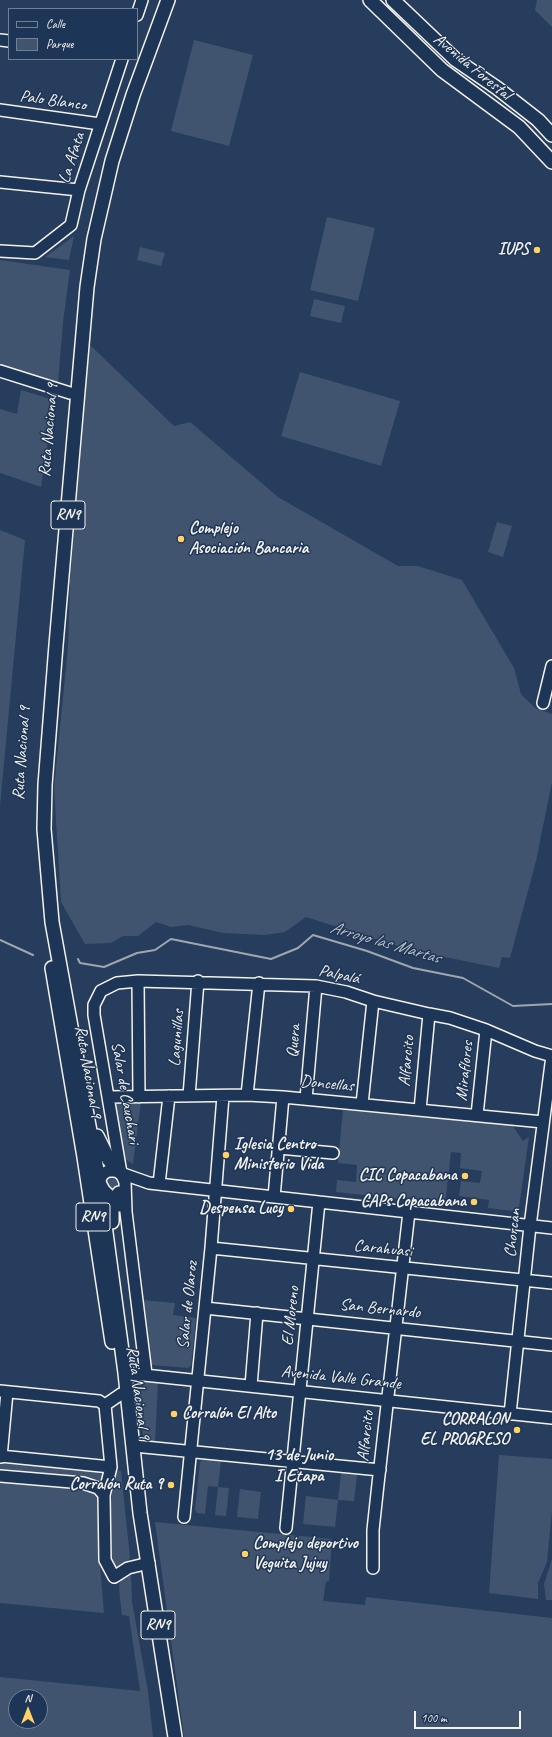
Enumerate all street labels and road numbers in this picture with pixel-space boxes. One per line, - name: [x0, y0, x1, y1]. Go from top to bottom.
- street label: Avenida Forestal: [429, 29, 515, 105]
- street label: Palo Blanco: [18, 86, 88, 116]
- street label: La Afata: [54, 130, 90, 186]
- street label: Ruta Nacional 9: [35, 382, 63, 478]
- road number: RN9: [51, 501, 85, 529]
- street label: Ruta Nacional 9: [9, 705, 35, 801]
- street label: Palpalá: [317, 961, 361, 989]
- street label: Lagunillas: [165, 1009, 189, 1067]
- street label: Quera: [282, 1023, 306, 1059]
- street label: Ruta Nacional 9: [70, 1024, 106, 1120]
- street label: Alfarcito: [395, 1035, 419, 1087]
- street label: Salar de Cauchari: [106, 1040, 144, 1146]
- street label: Miraflores: [452, 1040, 478, 1102]
- street label: Doncellas: [299, 1072, 355, 1096]
- road number: RN9: [76, 1203, 110, 1231]
- street label: Chorcan: [500, 1208, 526, 1258]
- street label: Carahuasi: [353, 1236, 413, 1262]
- street label: Salar de Olaroz: [173, 1260, 203, 1350]
- street label: El Moreno: [278, 1285, 304, 1347]
- street label: San Bernardo: [339, 1295, 421, 1323]
- street label: Ruta Nacional 9: [121, 1345, 155, 1441]
- street label: Avenida Valle Grande: [280, 1362, 402, 1394]
- street label: Alfarcito: [353, 1410, 379, 1462]
- road number: RN9: [141, 1611, 175, 1639]

